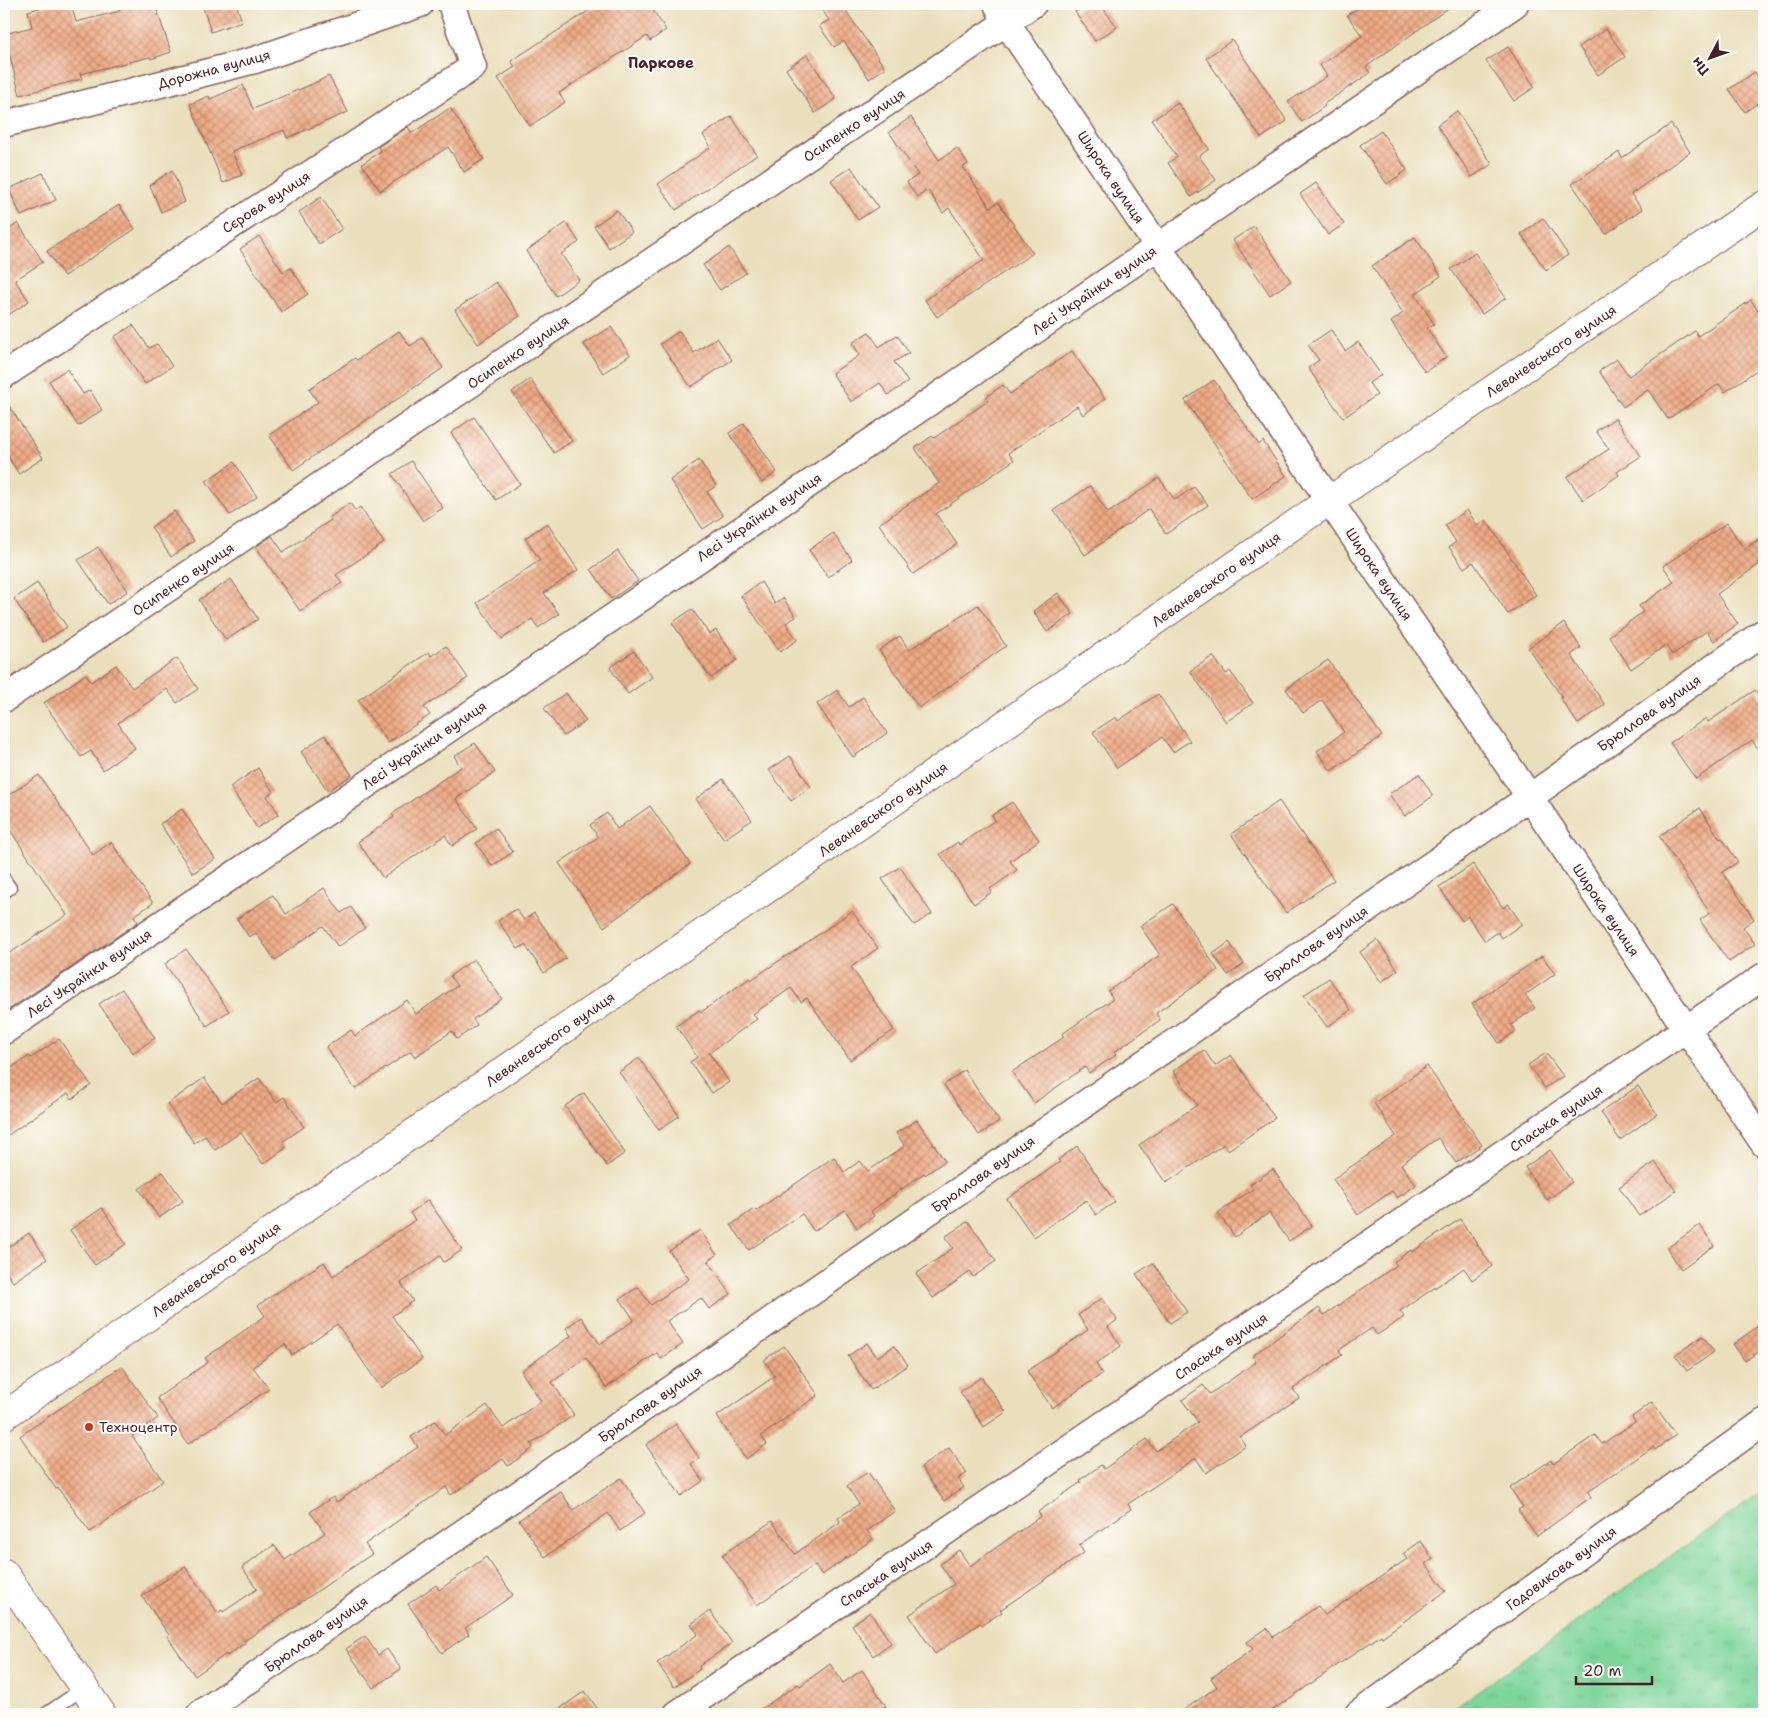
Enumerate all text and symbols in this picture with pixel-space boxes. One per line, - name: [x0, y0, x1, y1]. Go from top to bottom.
- north arrow: [1686, 32, 1736, 82]
- street label: Дорожна вулиця: [156, 45, 272, 93]
- district label: Паркове: [628, 53, 694, 73]
- text: Пн: [1687, 54, 1713, 79]
- street label: Осипенко вулиця: [800, 84, 908, 166]
- street label: Широка вулиця: [1073, 127, 1149, 227]
- street label: Сєрова вулиця: [219, 167, 313, 237]
- street label: Лесі Українки вулиця: [1028, 241, 1160, 339]
- street label: Леваневського вулиця: [1482, 301, 1620, 401]
- street label: Осипенко вулиця: [464, 311, 572, 393]
- street label: Лесі Українки вулиця: [693, 468, 825, 566]
- street label: Широка вулиця: [1341, 524, 1417, 624]
- street label: Леваневського вулиця: [1148, 528, 1284, 630]
- street label: Осипенко вулиця: [129, 538, 237, 620]
- street label: Брюллова вулиця: [1594, 671, 1704, 755]
- street label: Лесі Українки вулиця: [358, 696, 490, 794]
- street label: Леваневського вулиця: [815, 758, 951, 860]
- street label: Широка вулиця: [1568, 860, 1644, 960]
- street label: Брюллова вулиця: [1261, 902, 1371, 986]
- street label: Лесі Українки вулиця: [23, 924, 155, 1022]
- street label: Леваневського вулиця: [482, 988, 618, 1090]
- street label: Спаська вулиця: [1506, 1080, 1606, 1156]
- street label: Брюллова вулиця: [928, 1132, 1038, 1216]
- street label: Леваневського вулиця: [148, 1218, 284, 1320]
- street label: Спаська вулиця: [1171, 1308, 1271, 1384]
- street label: Брюллова вулиця: [595, 1362, 705, 1446]
- place label: Техноцентр: [99, 1418, 178, 1436]
- marker: Техноцентр: [83, 1421, 95, 1433]
- street label: Годовикова вулиця: [1502, 1522, 1620, 1614]
- street label: Спаська вулиця: [836, 1535, 936, 1611]
- street label: Брюллова вулиця: [261, 1592, 371, 1676]
- scale bar: [1576, 1653, 1652, 1685]
- text: 20 m: [1583, 1661, 1622, 1681]

